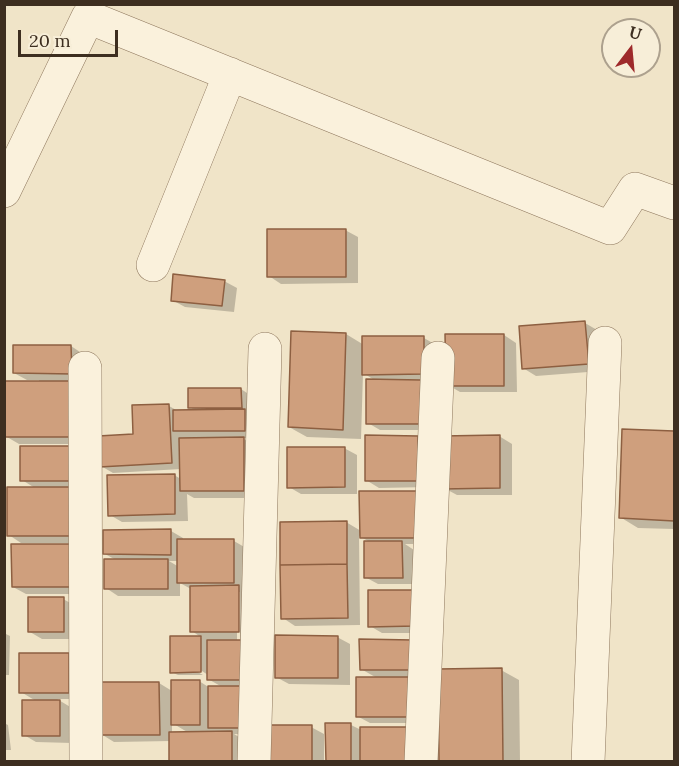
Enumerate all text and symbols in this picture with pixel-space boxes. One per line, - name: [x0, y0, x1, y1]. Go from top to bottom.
- scale bar: [21, 18, 122, 56]
- north arrow: [601, 18, 661, 78]
- text: U: [627, 21, 644, 44]
- text: 20 m: [29, 29, 71, 52]

